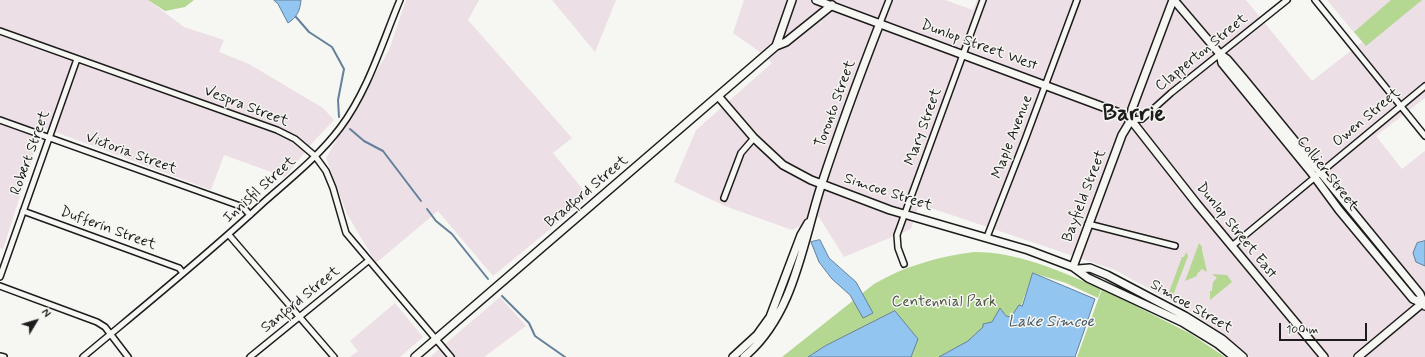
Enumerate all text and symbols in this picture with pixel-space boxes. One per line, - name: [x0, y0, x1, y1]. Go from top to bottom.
- street label: Clapperton Street: [1152, 10, 1252, 96]
- street label: Dunlop Street West: [918, 17, 1040, 75]
- street label: Toronto Street: [812, 58, 860, 150]
- street label: Vespra Street: [201, 83, 291, 131]
- street label: Owen Street: [1330, 85, 1404, 151]
- street label: Mary Street: [902, 86, 946, 168]
- street label: Maple Avenue: [989, 92, 1037, 182]
- district label: Barrie: [1103, 101, 1165, 129]
- street label: Robert Street: [7, 108, 55, 198]
- street label: Victoria Street: [83, 129, 179, 179]
- street label: Collier Street: [1292, 133, 1362, 215]
- street label: Bayfield Street: [1059, 147, 1111, 245]
- street label: Bradford Street: [542, 152, 632, 232]
- street label: Innisfil Street: [220, 153, 300, 227]
- street label: Simcoe Street: [841, 170, 935, 216]
- street label: Dunlop Street East: [1192, 179, 1280, 283]
- street label: Dufferin Street: [57, 203, 159, 255]
- street label: Sanford Street: [258, 263, 344, 337]
- street label: Simcoe Street: [1147, 276, 1235, 338]
- park label: Centennial Park: [892, 294, 996, 312]
- north arrow: [16, 301, 56, 341]
- text: N: [38, 306, 53, 321]
- water label: Lake Simcoe: [1008, 313, 1094, 333]
- scale bar: [1281, 315, 1369, 341]
- text: 100 m: [1286, 322, 1318, 338]

